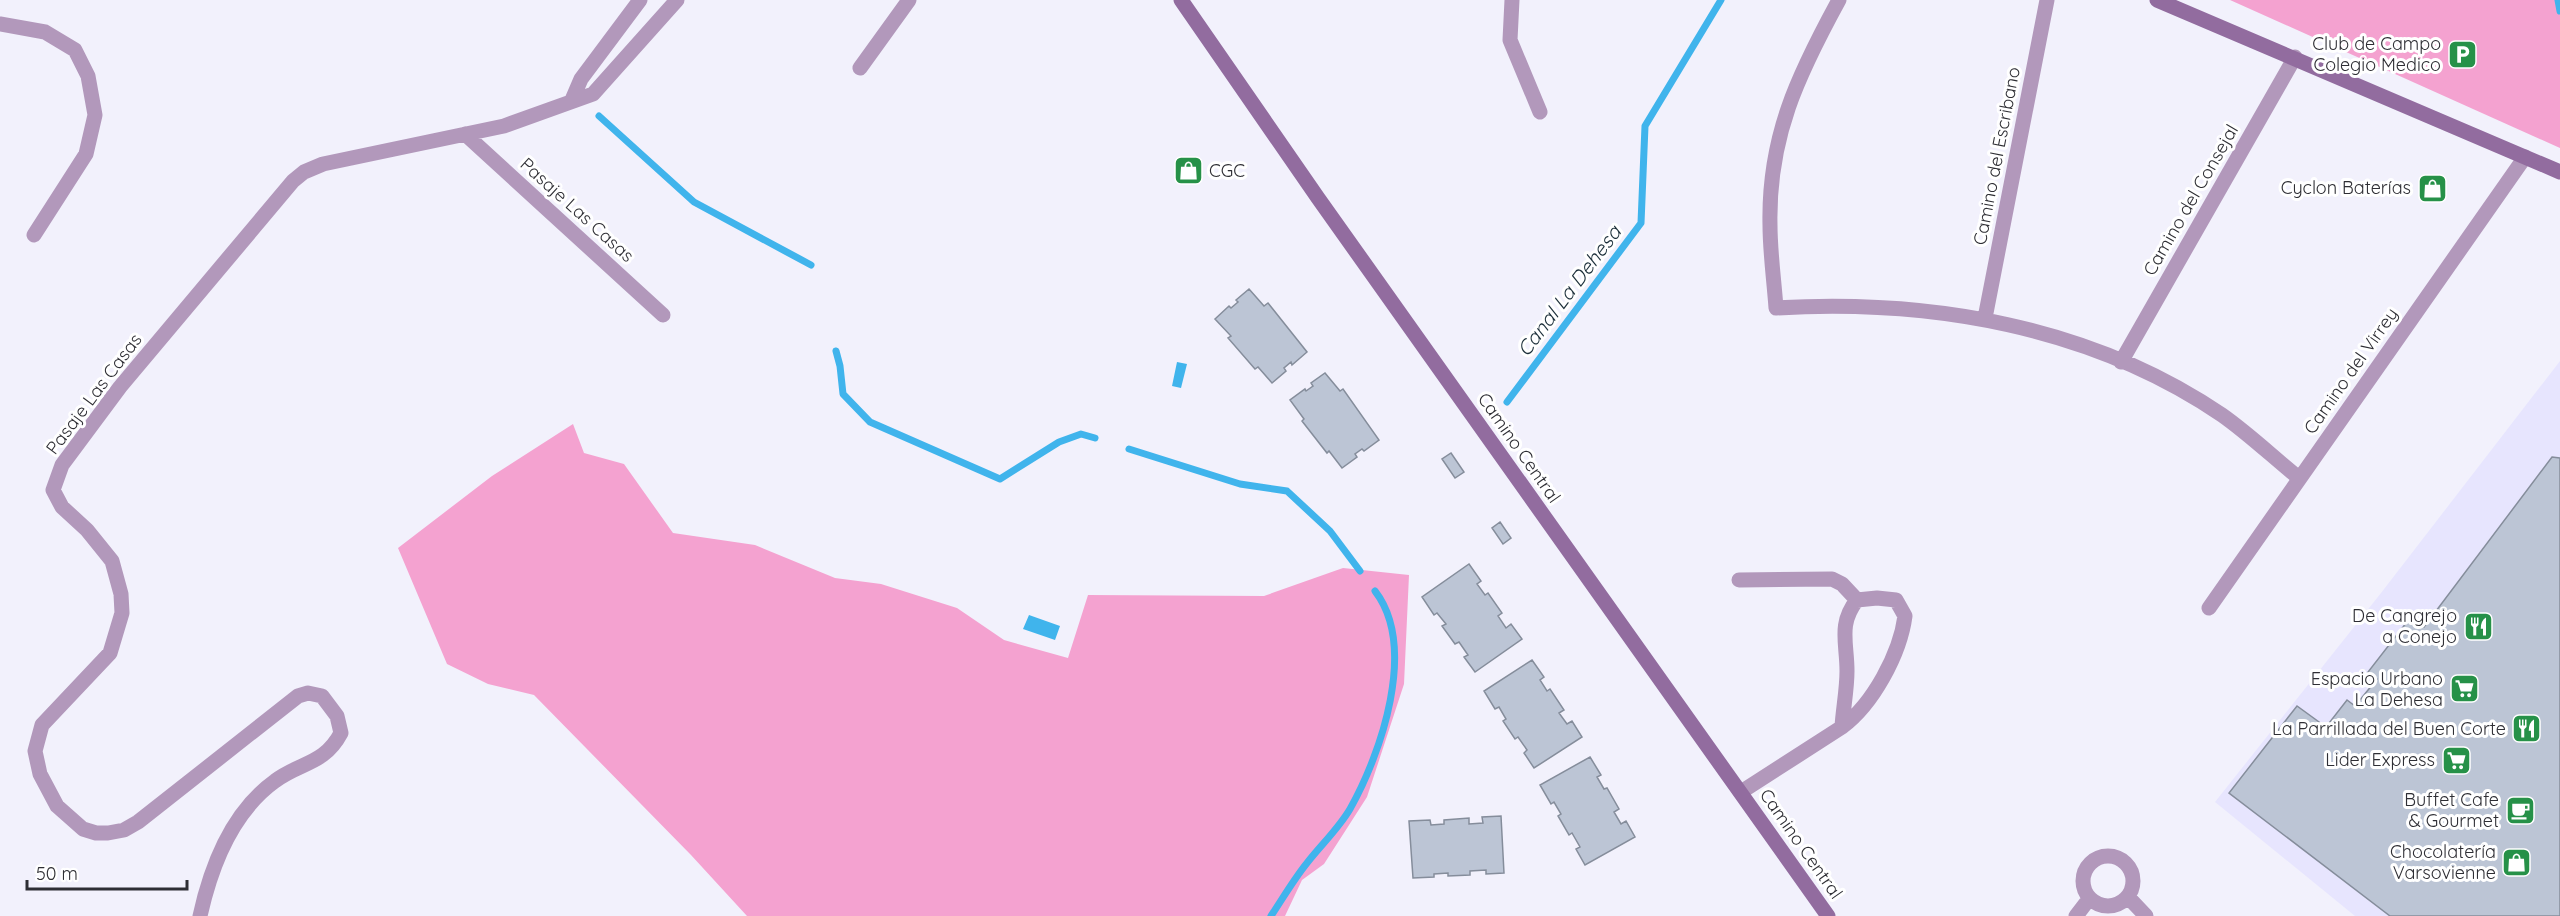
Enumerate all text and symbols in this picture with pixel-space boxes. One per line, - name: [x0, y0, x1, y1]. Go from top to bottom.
- place label: Club de Campo Colegio Medico: [2312, 32, 2441, 76]
- parking icon: Club de Campo Colegio Medico: [2446, 38, 2478, 70]
- street label: Camino del Escribano: [1968, 65, 2025, 247]
- street label: Camino del Consejal: [2138, 120, 2243, 279]
- street label: Pasaje Las Casas: [516, 152, 639, 267]
- shop icon: CGC: [1172, 155, 1204, 187]
- place label: CGC: [1209, 159, 1245, 182]
- shop icon: Cyclon Baterías: [2416, 172, 2448, 204]
- place label: Cyclon Baterías: [2281, 176, 2411, 199]
- water label: Canal La Dehesa: [1511, 219, 1627, 361]
- street label: Camino del Virrey: [2298, 303, 2403, 438]
- street label: Pasaje Las Casas: [41, 329, 147, 459]
- street label: Camino Central: [1473, 388, 1566, 507]
- place label: De Cangrejo a Conejo: [2352, 604, 2457, 648]
- restaurant icon: De Cangrejo a Conejo: [2462, 610, 2494, 642]
- place label: Espacio Urbano La Dehesa: [2311, 667, 2443, 711]
- supermarket icon: Espacio Urbano La Dehesa: [2448, 673, 2480, 705]
- restaurant icon: La Parrillada del Buen Corte: [2511, 713, 2543, 745]
- place label: La Parrillada del Buen Corte: [2272, 717, 2506, 740]
- supermarket icon: Lider Express: [2440, 744, 2472, 776]
- place label: Lider Express: [2325, 748, 2435, 771]
- street label: Camino Central: [1755, 784, 1848, 903]
- place label: Buffet Cafe & Gourmet: [2404, 788, 2499, 832]
- cafe icon: Buffet Cafe & Gourmet: [2504, 794, 2536, 826]
- place label: Chocolatería Varsovienne: [2390, 840, 2496, 884]
- shop icon: Chocolatería Varsovienne: [2501, 846, 2533, 878]
- scale bar: [27, 853, 188, 891]
- text: 50 m: [36, 862, 78, 885]

